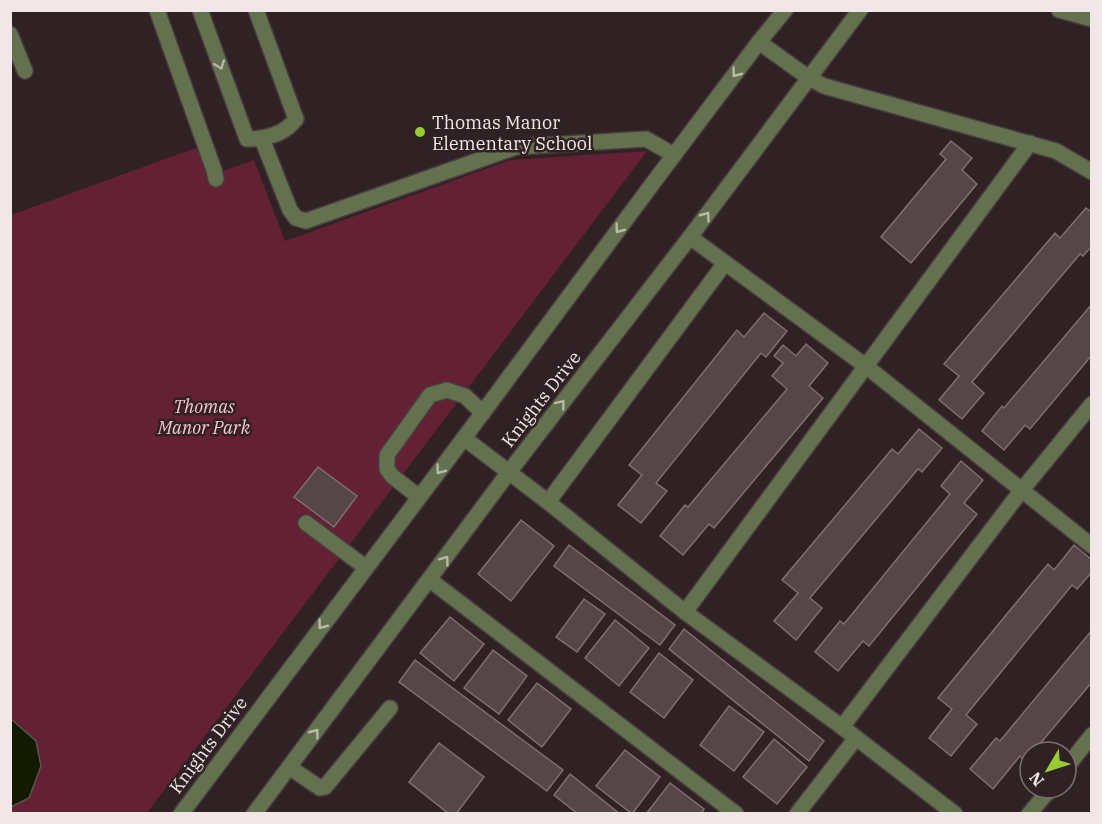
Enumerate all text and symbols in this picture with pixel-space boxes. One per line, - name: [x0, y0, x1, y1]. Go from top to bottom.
- one-way arrow: [212, 60, 225, 70]
- one-way arrow: [732, 66, 743, 77]
- place label: Thomas Manor Elementary School: [432, 111, 592, 155]
- marker: Thomas Manor Elementary School: [413, 125, 427, 139]
- one-way arrow: [698, 212, 709, 223]
- one-way arrow: [615, 222, 626, 233]
- street label: Knights Drive: [496, 346, 586, 452]
- park label: Thomas Manor Park: [157, 395, 251, 439]
- one-way arrow: [554, 400, 565, 411]
- one-way arrow: [436, 463, 447, 474]
- one-way arrow: [437, 556, 448, 567]
- one-way arrow: [318, 618, 329, 629]
- street label: Knights Drive: [164, 692, 252, 798]
- one-way arrow: [308, 729, 319, 740]
- north arrow: [1018, 740, 1078, 800]
- text: N: [1025, 768, 1048, 791]

